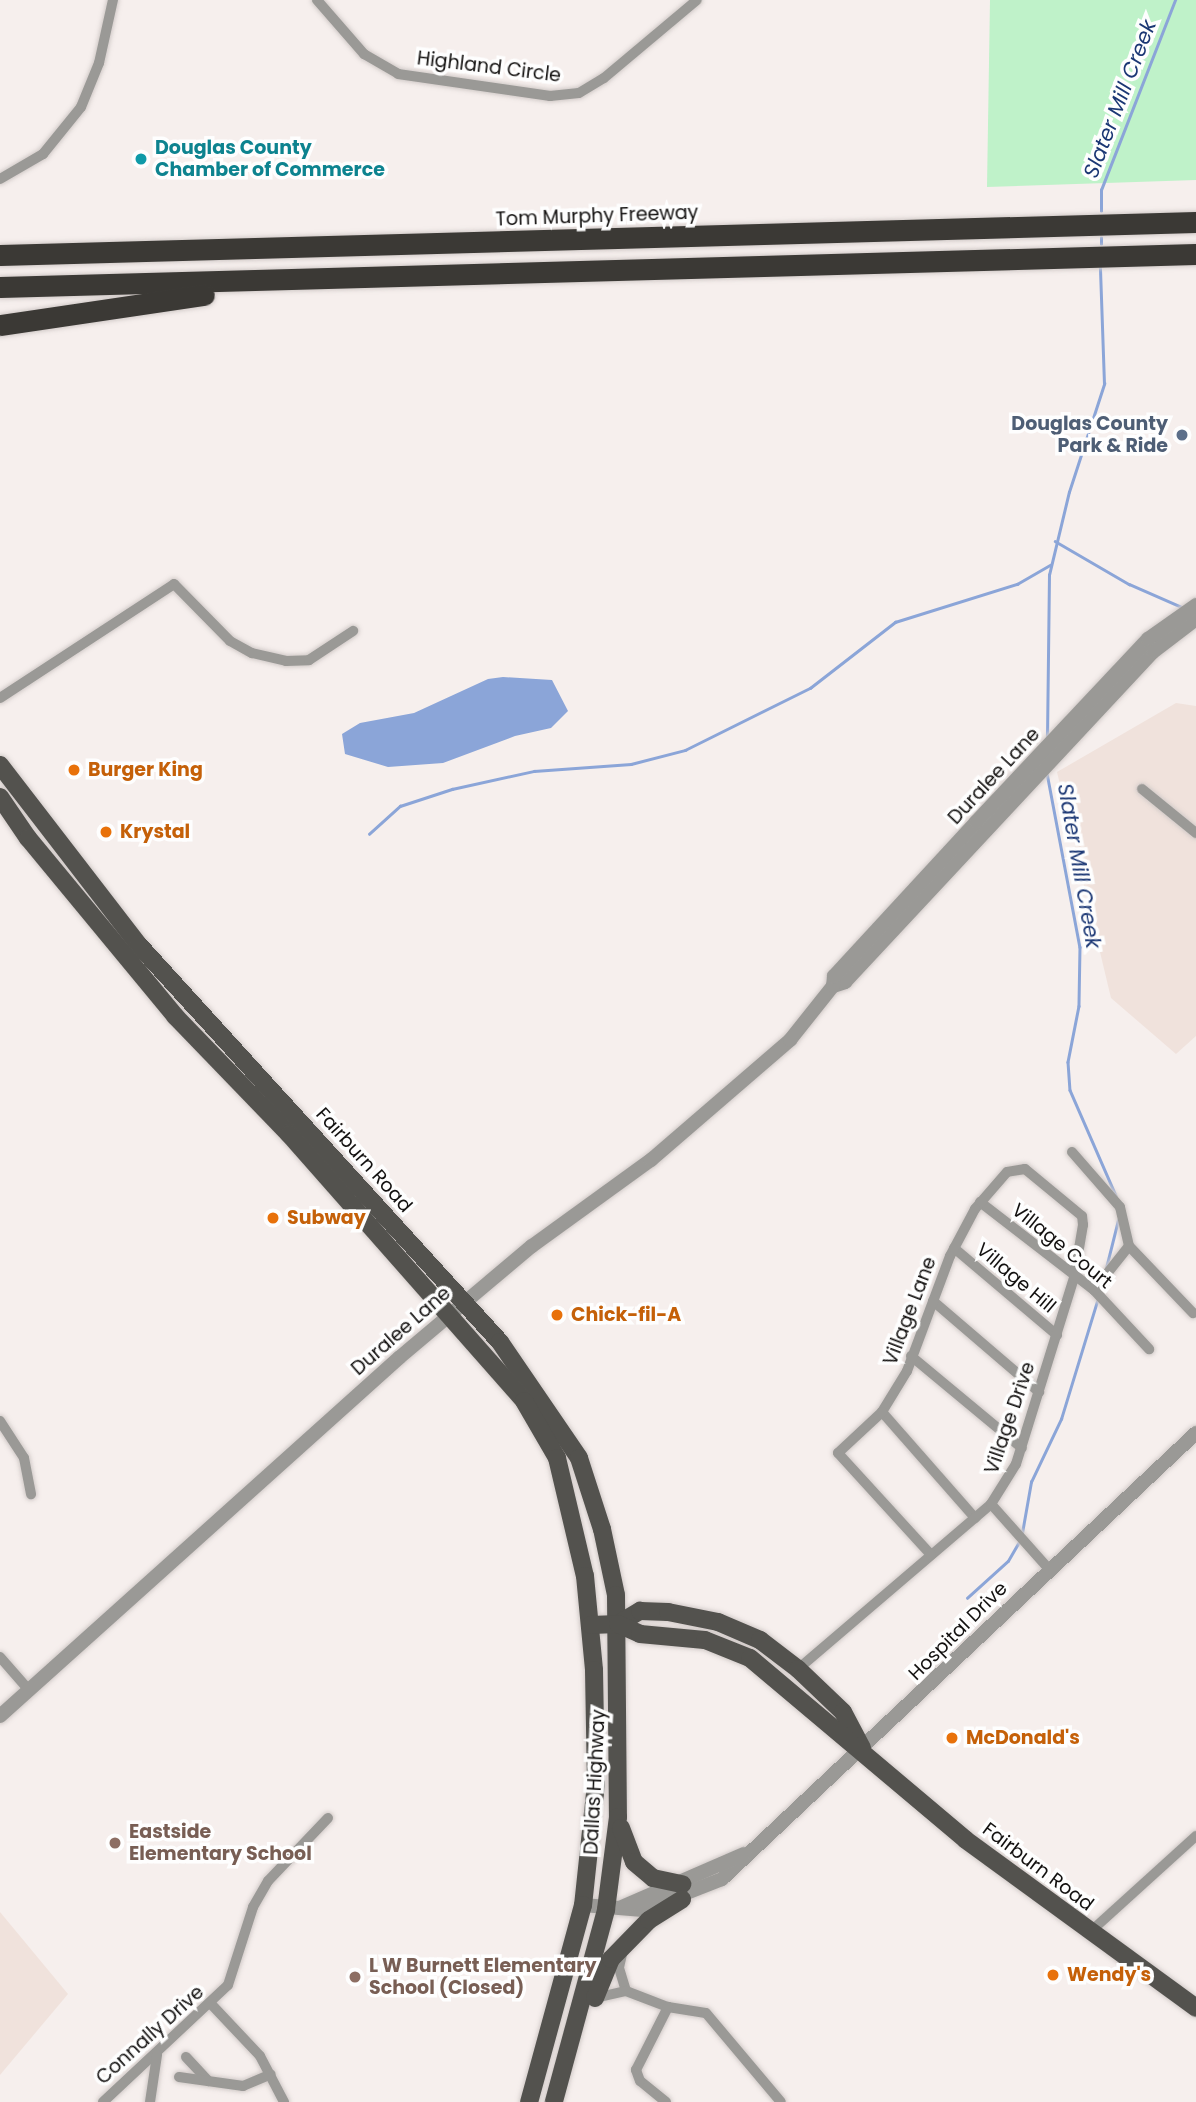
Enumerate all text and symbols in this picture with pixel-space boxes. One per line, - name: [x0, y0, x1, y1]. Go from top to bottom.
- water label: Slater Mill Creek: [1078, 16, 1162, 182]
- street label: Highland Circle: [416, 47, 562, 87]
- place label: Douglas County Chamber of Commerce: [155, 137, 385, 181]
- marker: Douglas County Chamber of Commerce: [133, 151, 149, 167]
- street label: Tom Murphy Freeway: [495, 201, 699, 231]
- place label: Douglas County Park & Ride: [1011, 413, 1168, 457]
- marker: Douglas County Park & Ride: [1174, 427, 1190, 443]
- street label: Duralee Lane: [943, 723, 1045, 829]
- place label: Burger King: [88, 759, 203, 781]
- marker: Burger King: [66, 762, 82, 778]
- water label: Slater Mill Creek: [1052, 782, 1106, 950]
- place label: Krystal: [120, 821, 190, 843]
- marker: Krystal: [98, 824, 114, 840]
- street label: Fairburn Road: [311, 1103, 417, 1217]
- street label: Village Court: [1007, 1199, 1117, 1293]
- place label: Subway: [287, 1207, 366, 1229]
- marker: Subway: [265, 1210, 281, 1226]
- street label: Village Hill: [972, 1238, 1060, 1318]
- street label: Village Lane: [879, 1254, 941, 1368]
- street label: Duralee Lane: [347, 1282, 455, 1380]
- place label: Chick-fil-A: [571, 1304, 681, 1326]
- marker: Chick-fil-A: [549, 1307, 565, 1323]
- street label: Village Drive: [980, 1359, 1040, 1477]
- street label: Hospital Drive: [904, 1577, 1012, 1685]
- street label: Dallas Highway: [580, 1709, 610, 1855]
- place label: McDonald's: [966, 1727, 1080, 1749]
- marker: McDonald's: [944, 1730, 960, 1746]
- street label: Fairburn Road: [978, 1818, 1098, 1916]
- place label: Eastside Elementary School: [129, 1821, 312, 1865]
- marker: Eastside Elementary School: [107, 1835, 123, 1851]
- place label: L W Burnett Elementary School (Closed): [369, 1955, 597, 1999]
- place label: Wendy's: [1067, 1964, 1151, 1986]
- marker: Wendy's: [1045, 1967, 1061, 1983]
- marker: L W Burnett Elementary School (Closed): [347, 1969, 363, 1985]
- street label: Connally Drive: [92, 1981, 208, 2089]

